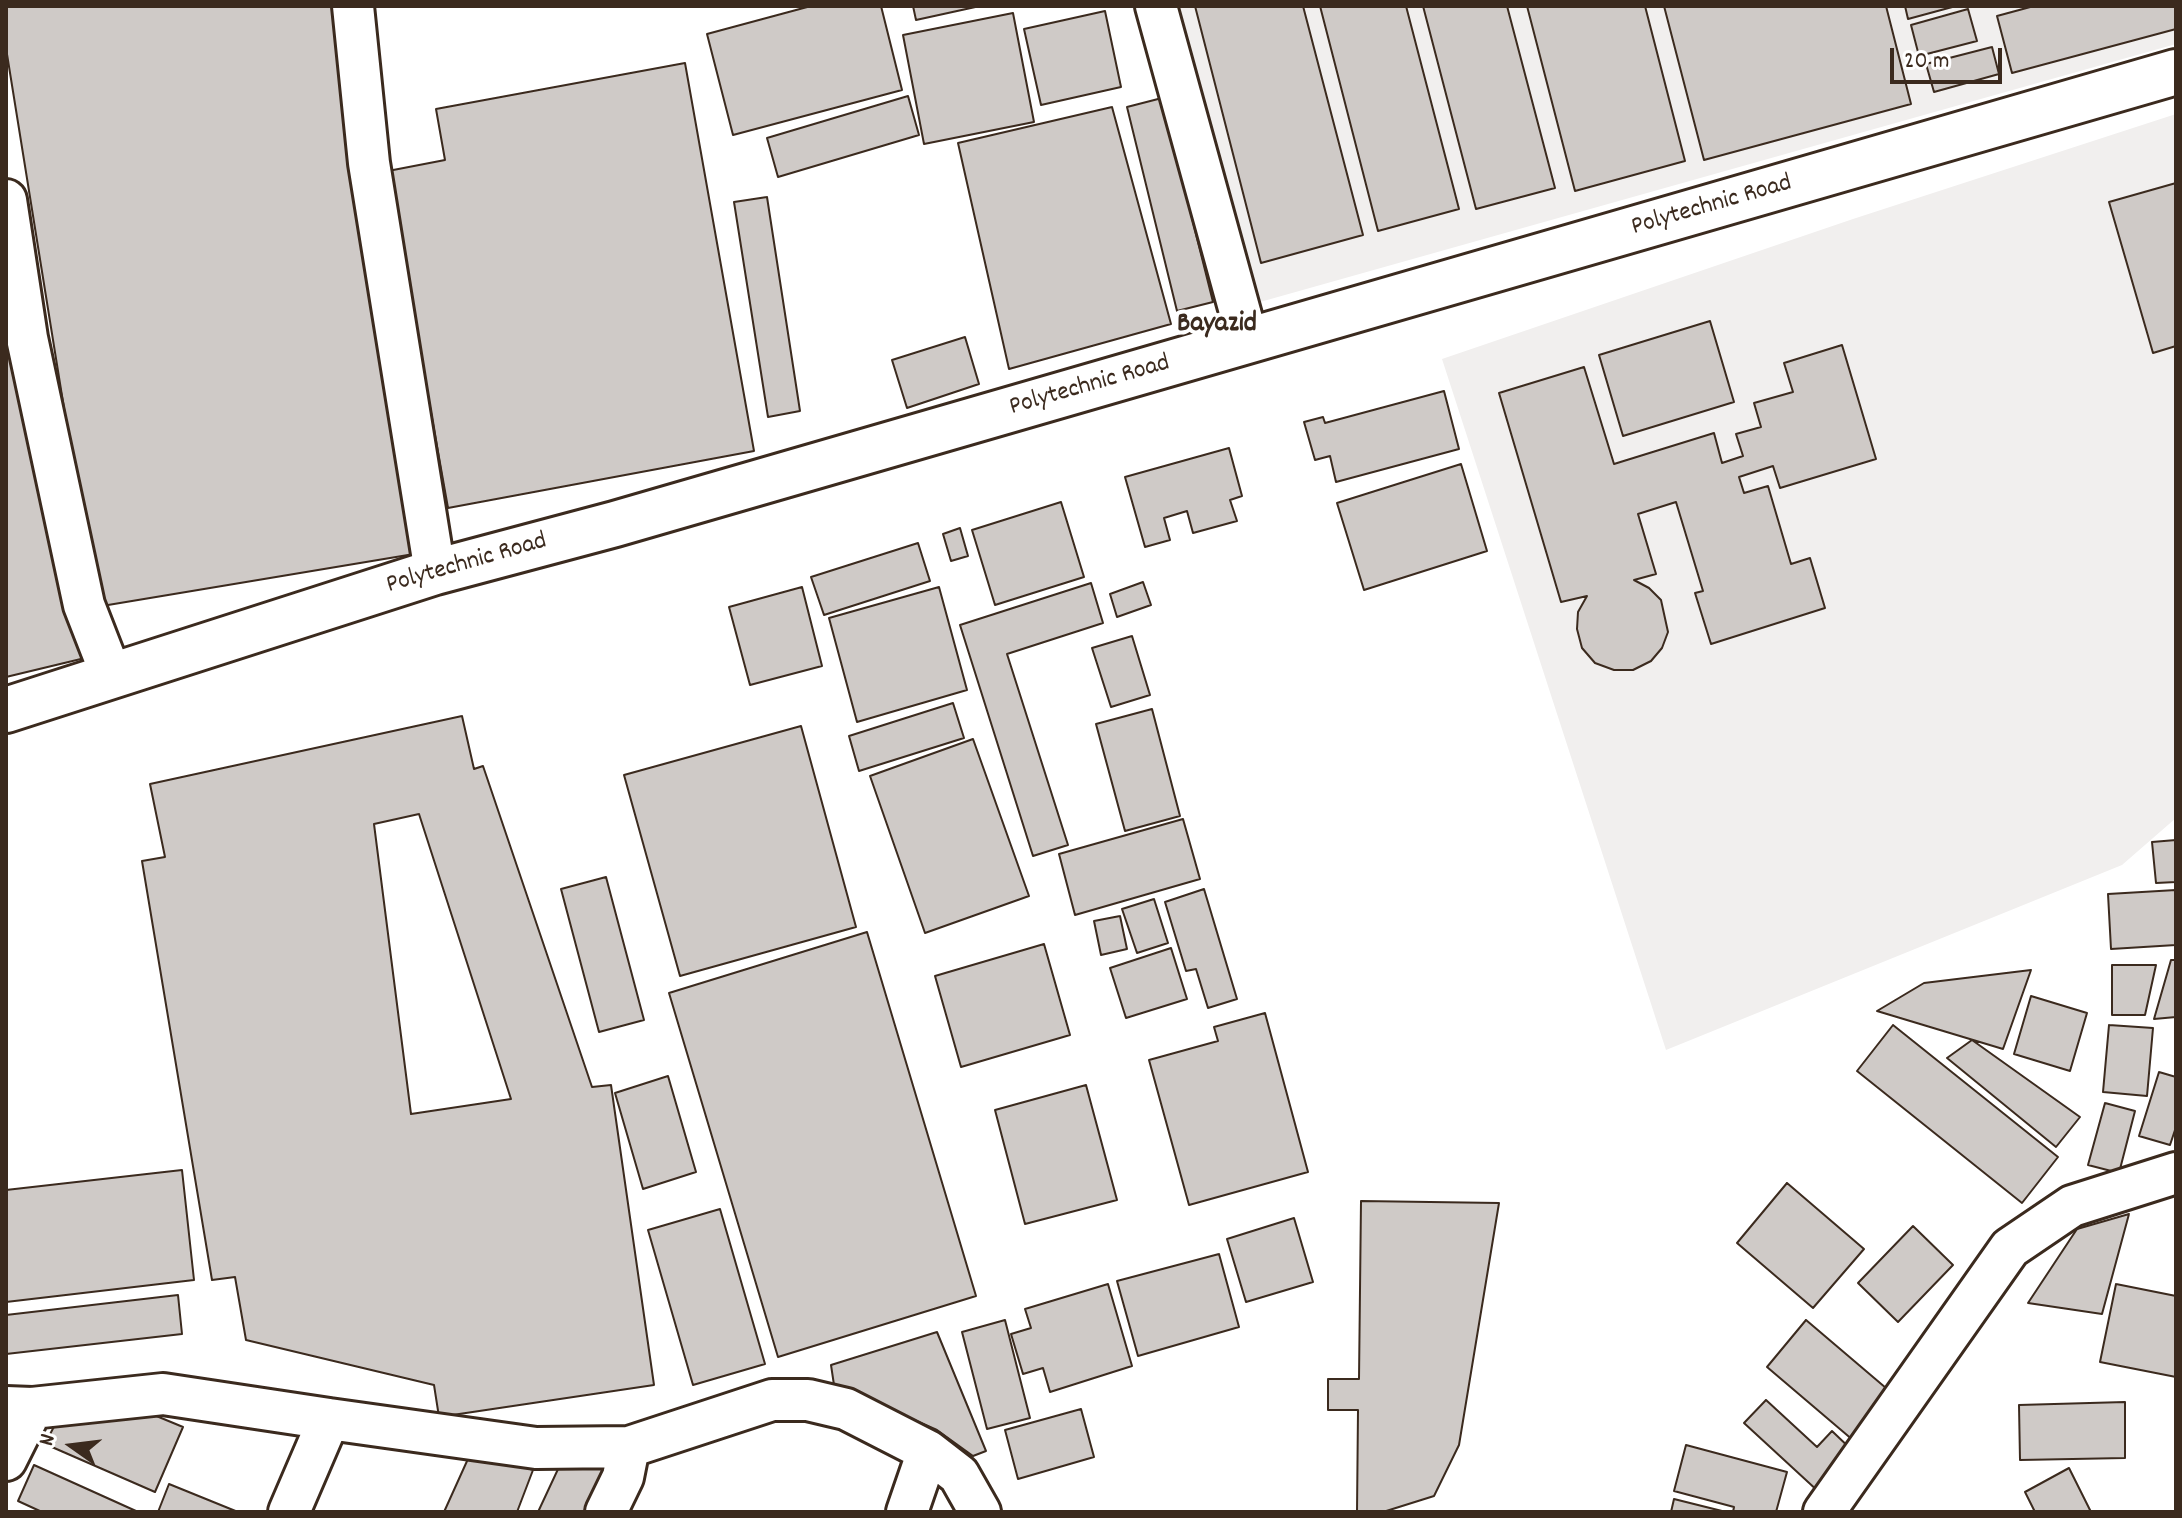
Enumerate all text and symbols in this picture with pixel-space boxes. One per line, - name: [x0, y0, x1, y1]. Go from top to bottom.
- scale bar: [1894, 32, 2006, 82]
- text: 20 m: [1904, 45, 1950, 79]
- street label: Polytechnic Road: [1628, 169, 1796, 245]
- district label: Bayazid: [1177, 309, 1257, 343]
- street label: Polytechnic Road: [1006, 349, 1174, 425]
- street label: Polytechnic Road: [383, 527, 551, 603]
- north arrow: [32, 1406, 112, 1486]
- text: N: [32, 1431, 65, 1449]

